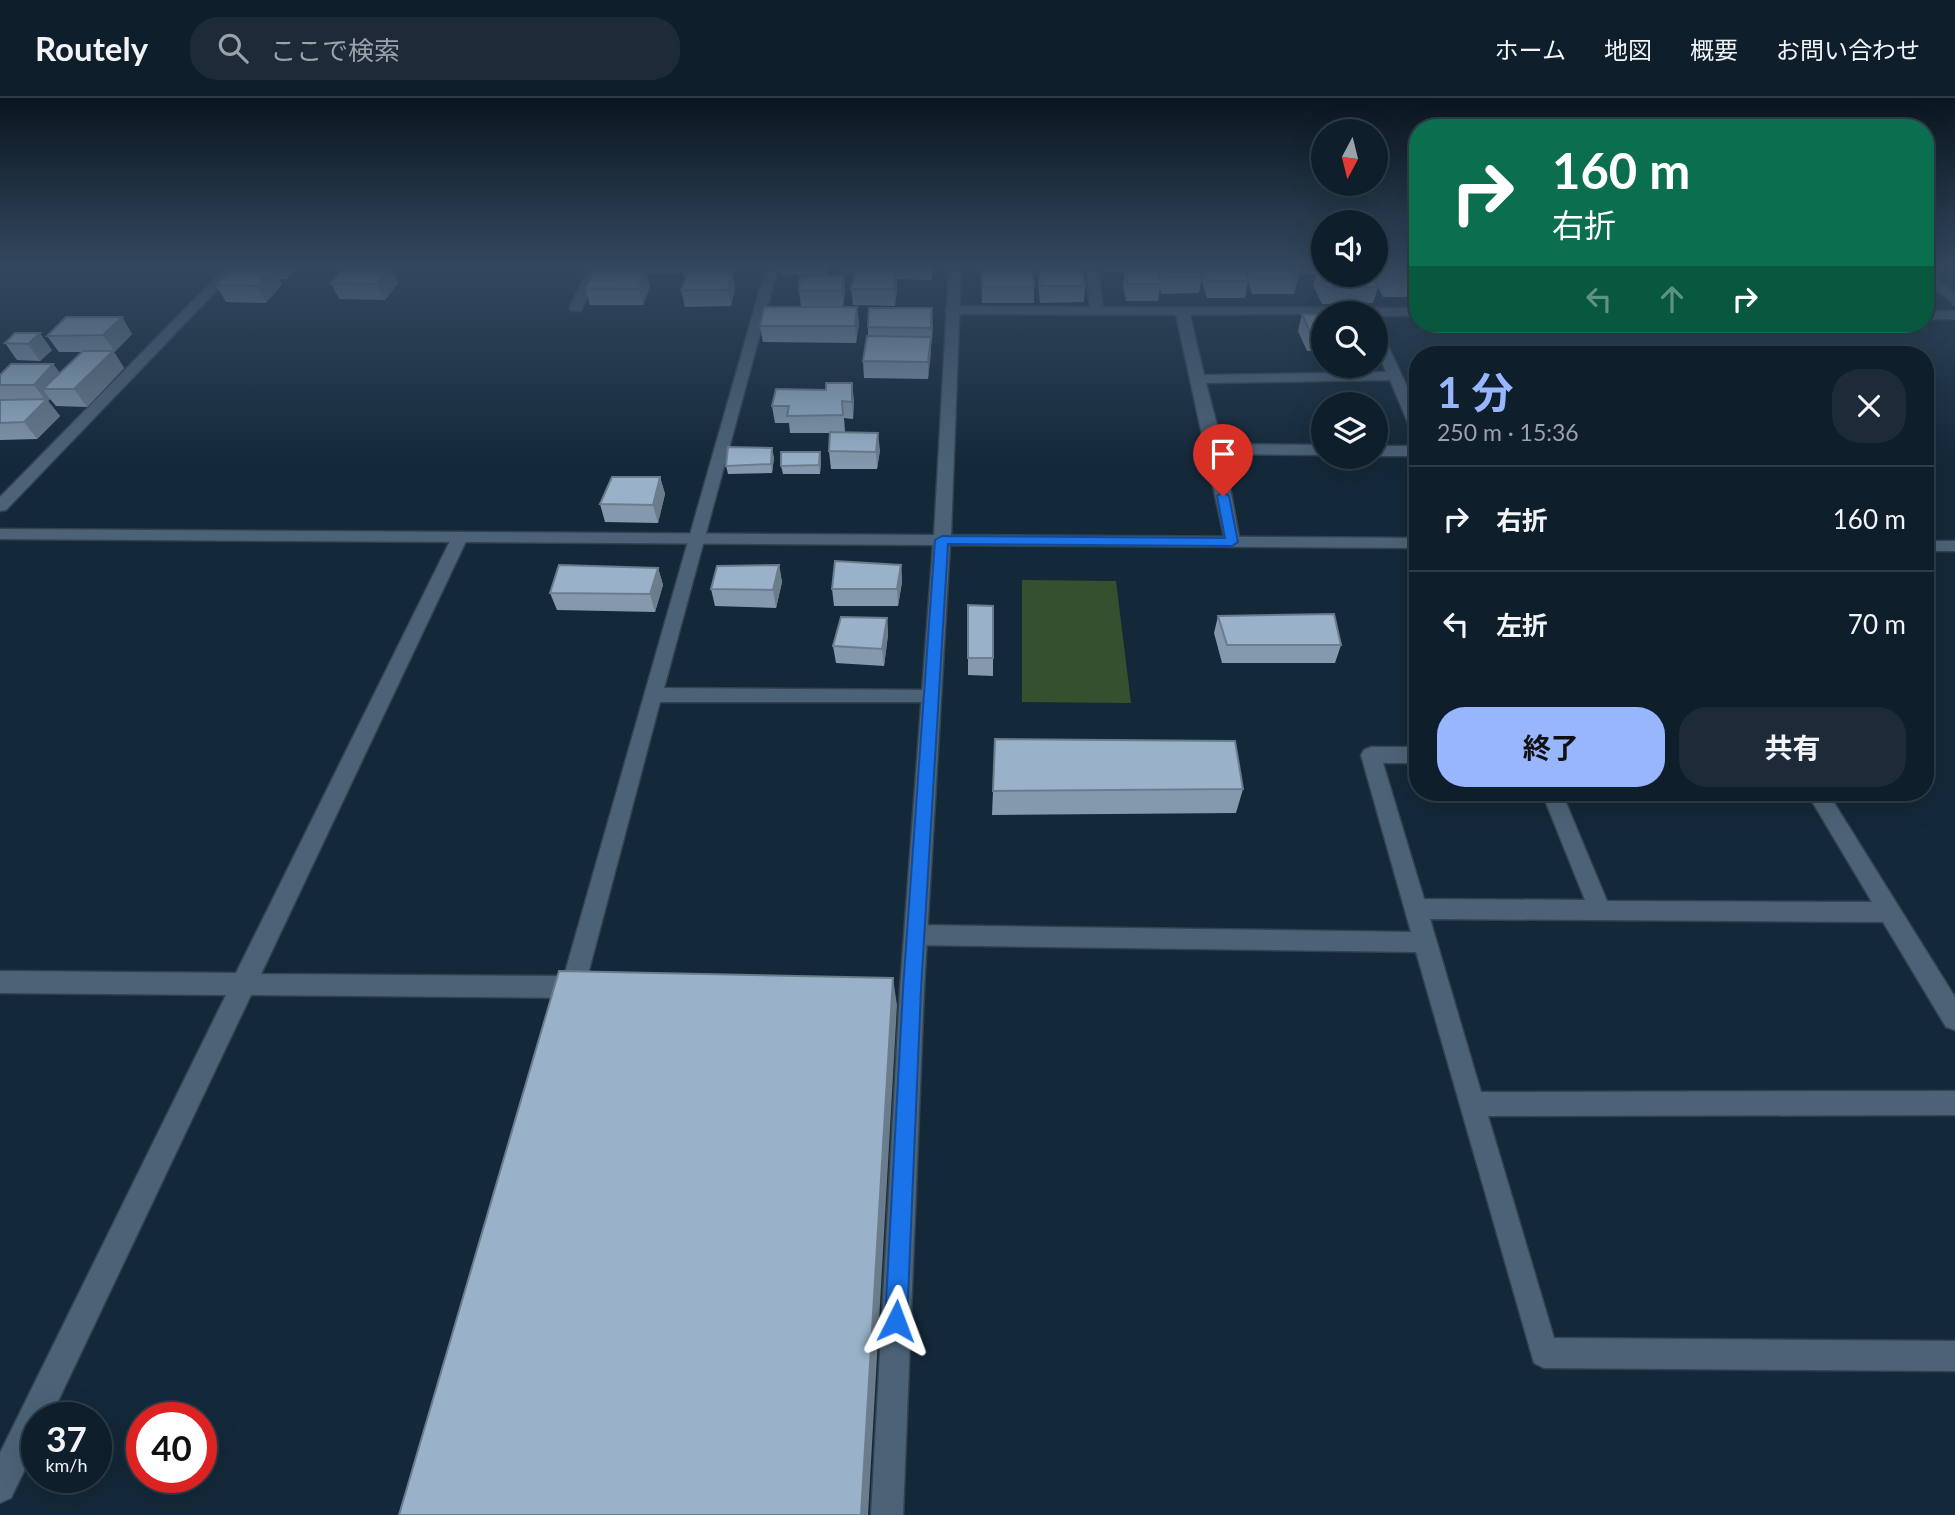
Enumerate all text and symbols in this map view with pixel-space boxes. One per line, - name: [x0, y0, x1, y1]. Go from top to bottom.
- search box: [190, 17, 680, 80]
- text: Routely: [35, 28, 148, 68]
- icon: search: [214, 29, 252, 67]
- text: ここで検索: [270, 34, 400, 66]
- text: ホーム: [1495, 35, 1566, 64]
- text: 地図: [1604, 35, 1652, 64]
- text: 概要: [1690, 35, 1738, 64]
- text: お問い合わせ: [1776, 35, 1920, 64]
- north arrow: [1311, 119, 1388, 196]
- map controls: [1311, 119, 1388, 469]
- text: 160 m: [1552, 141, 1690, 199]
- icon: right: [1437, 147, 1528, 238]
- text: 右折: [1552, 205, 1616, 244]
- button: sound: [1311, 210, 1388, 287]
- icon: left: [1580, 280, 1618, 318]
- icon: ahead: [1653, 280, 1691, 318]
- icon: right: [1726, 280, 1764, 318]
- button: search: [1311, 301, 1388, 378]
- text: 1 分: [1437, 367, 1514, 417]
- button: close: [1832, 369, 1906, 443]
- button: layers: [1311, 392, 1388, 469]
- text: 250 m · 15:36: [1437, 418, 1579, 446]
- pin: [1193, 424, 1253, 496]
- icon: arrive: [1204, 435, 1242, 473]
- icon: right: [1437, 500, 1475, 538]
- text: 160 m: [1833, 503, 1906, 535]
- text: 右折: [1496, 504, 1548, 536]
- icon: left: [1437, 605, 1475, 643]
- text: 70 m: [1848, 608, 1906, 640]
- text: 左折: [1496, 609, 1548, 641]
- button: 終了: [1437, 707, 1665, 787]
- button: 共有: [1679, 707, 1906, 787]
- position arrow: [859, 1284, 933, 1358]
- speed limit sign: 40: [126, 1402, 217, 1493]
- text: 37: [46, 1417, 87, 1459]
- text: km/h: [45, 1454, 88, 1476]

